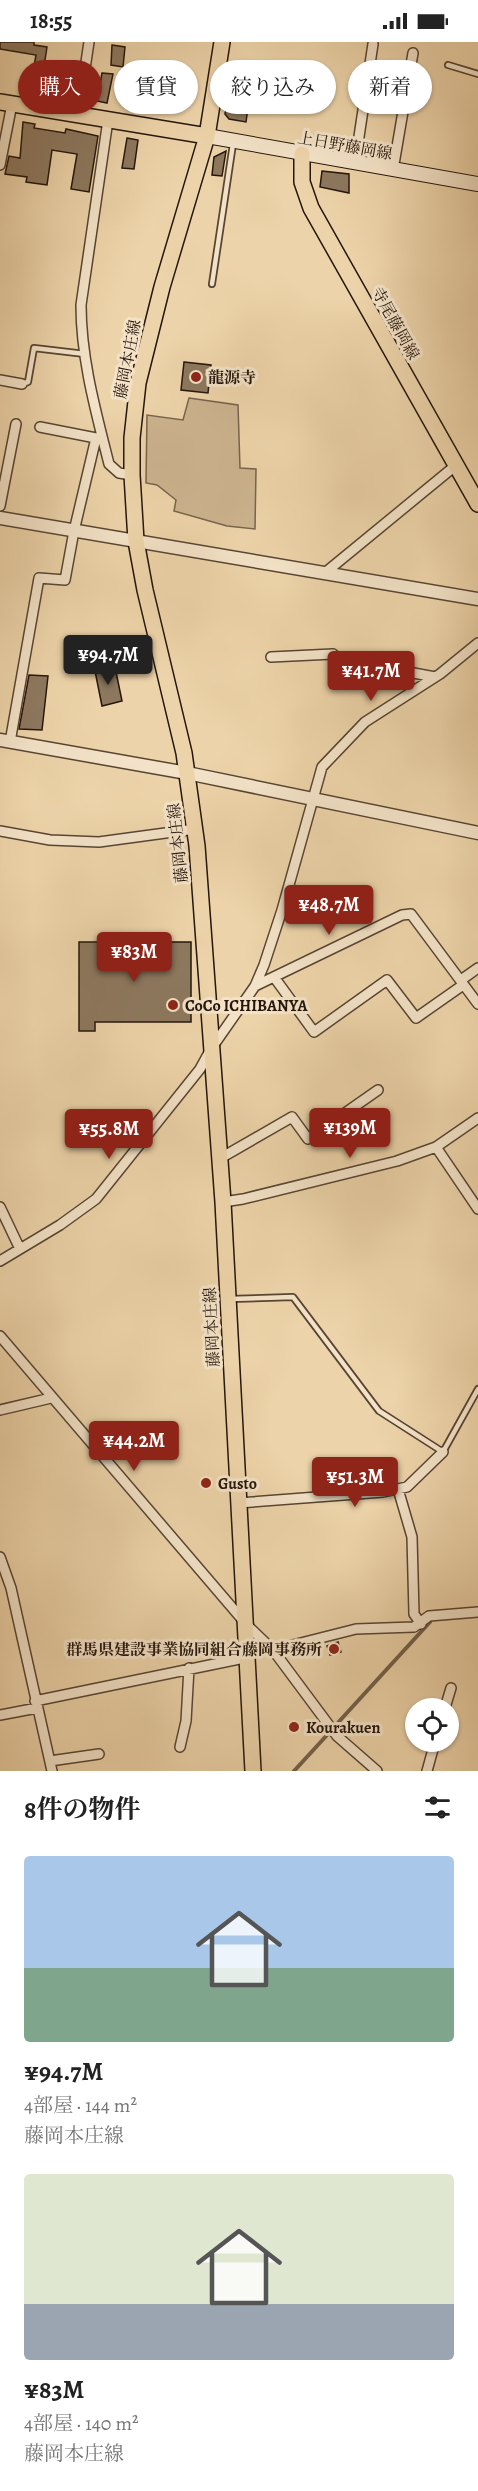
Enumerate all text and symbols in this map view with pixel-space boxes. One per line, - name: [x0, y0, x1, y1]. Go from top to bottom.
- text: 18:55: [30, 6, 72, 36]
- chip: 購入: [18, 60, 102, 114]
- chip: 賃貸: [114, 60, 198, 114]
- chip: 絞り込み: [210, 60, 336, 114]
- chip: 新着: [348, 60, 432, 114]
- street label: 上日野藤岡線: [296, 127, 394, 165]
- street label: 寺尾藤岡線: [366, 283, 424, 364]
- street label: 藤岡本庄線: [110, 318, 146, 401]
- place label: 龍源寺: [208, 367, 256, 389]
- marker: 龍源寺: [189, 370, 203, 384]
- pin: ¥94.7M: [59, 635, 157, 686]
- text: ¥94.7M: [78, 641, 139, 668]
- pin: ¥41.7M: [322, 651, 420, 702]
- text: ¥41.7M: [342, 657, 400, 684]
- street label: 藤岡本庄線: [163, 802, 193, 884]
- pin: ¥48.7M: [280, 885, 378, 936]
- text: ¥48.7M: [298, 891, 360, 918]
- pin: ¥83M: [98, 932, 170, 983]
- text: ¥83M: [111, 938, 157, 965]
- place label: CoCo ICHIBANYA: [185, 995, 308, 1017]
- marker: CoCo ICHIBANYA: [166, 998, 180, 1012]
- pin: ¥139M: [308, 1108, 392, 1159]
- pin: ¥55.8M: [60, 1109, 158, 1160]
- text: ¥139M: [323, 1114, 377, 1141]
- text: ¥55.8M: [79, 1115, 139, 1142]
- street label: 藤岡本庄線: [199, 1286, 225, 1367]
- pin: ¥44.2M: [85, 1421, 183, 1472]
- text: ¥44.2M: [103, 1427, 165, 1454]
- pin: ¥51.3M: [306, 1457, 404, 1508]
- text: ¥51.3M: [326, 1463, 384, 1490]
- place label: Gusto: [218, 1473, 257, 1495]
- marker: Gusto: [199, 1476, 213, 1490]
- place label: 群馬県建設事業協同組合藤岡事務所: [66, 1639, 322, 1661]
- marker: 群馬県建設事業協同組合藤岡事務所: [327, 1642, 341, 1656]
- map controls: [405, 1698, 459, 1752]
- button: locate: [405, 1698, 459, 1752]
- place label: Kourakuen: [306, 1717, 381, 1739]
- marker: Kourakuen: [287, 1720, 301, 1734]
- icon: filters: [421, 1791, 454, 1824]
- text: 8件の物件: [24, 1792, 140, 1827]
- icon: home: [185, 1895, 293, 2003]
- text: ¥94.7M: [24, 2054, 103, 2089]
- text: 4部屋 · 144 m²: [24, 2092, 137, 2119]
- text: 藤岡本庄線: [24, 2122, 124, 2149]
- icon: home: [185, 2213, 293, 2321]
- text: ¥83M: [24, 2372, 84, 2407]
- text: 4部屋 · 140 m²: [24, 2410, 139, 2437]
- text: 藤岡本庄線: [24, 2440, 124, 2467]

